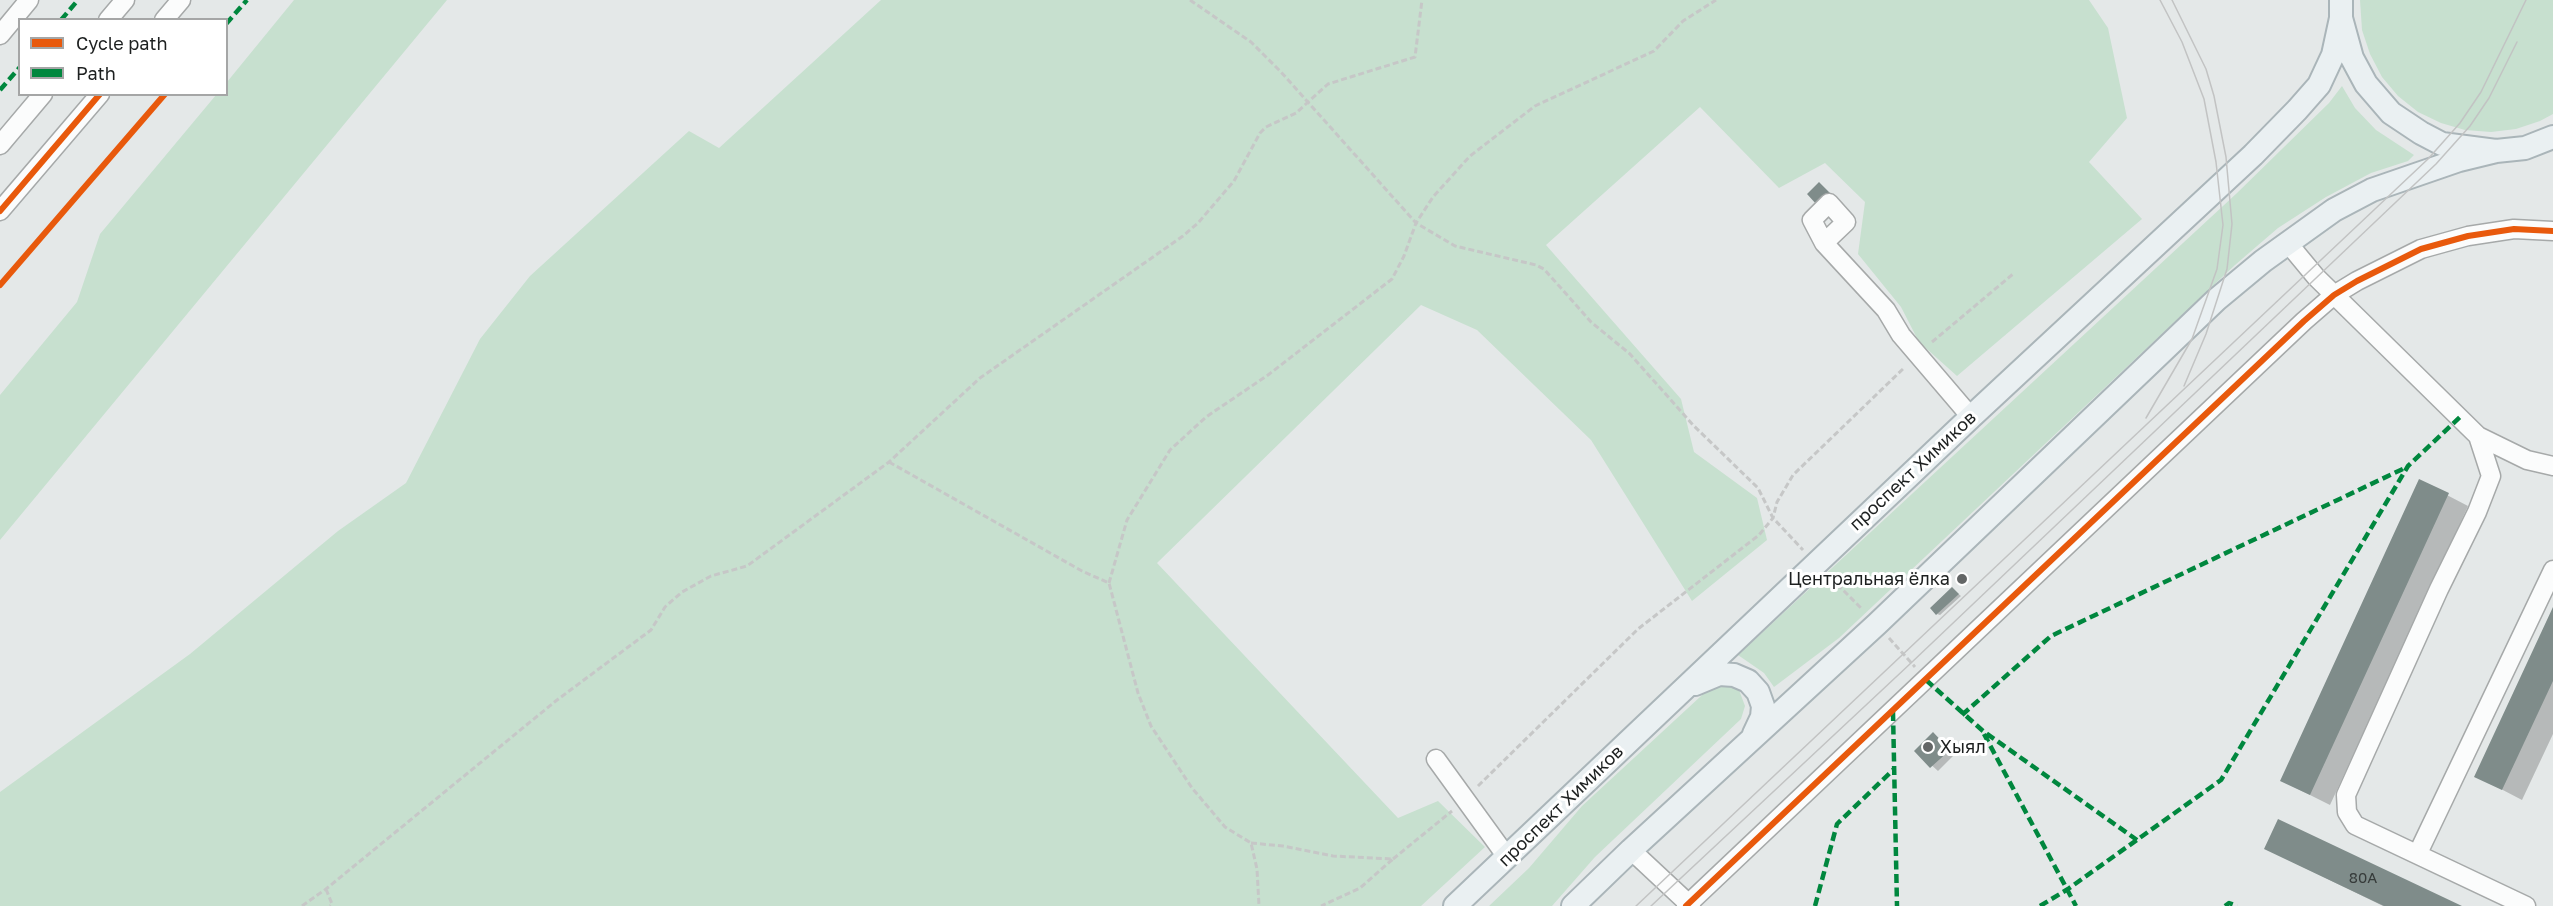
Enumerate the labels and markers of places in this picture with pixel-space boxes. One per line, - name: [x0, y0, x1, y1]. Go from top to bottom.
- place label: Центральная ёлка: [1788, 568, 1950, 590]
- marker: Центральная ёлка: [1955, 572, 1969, 586]
- place label: Хыял: [1940, 736, 1986, 758]
- marker: Хыял: [1921, 740, 1935, 754]

